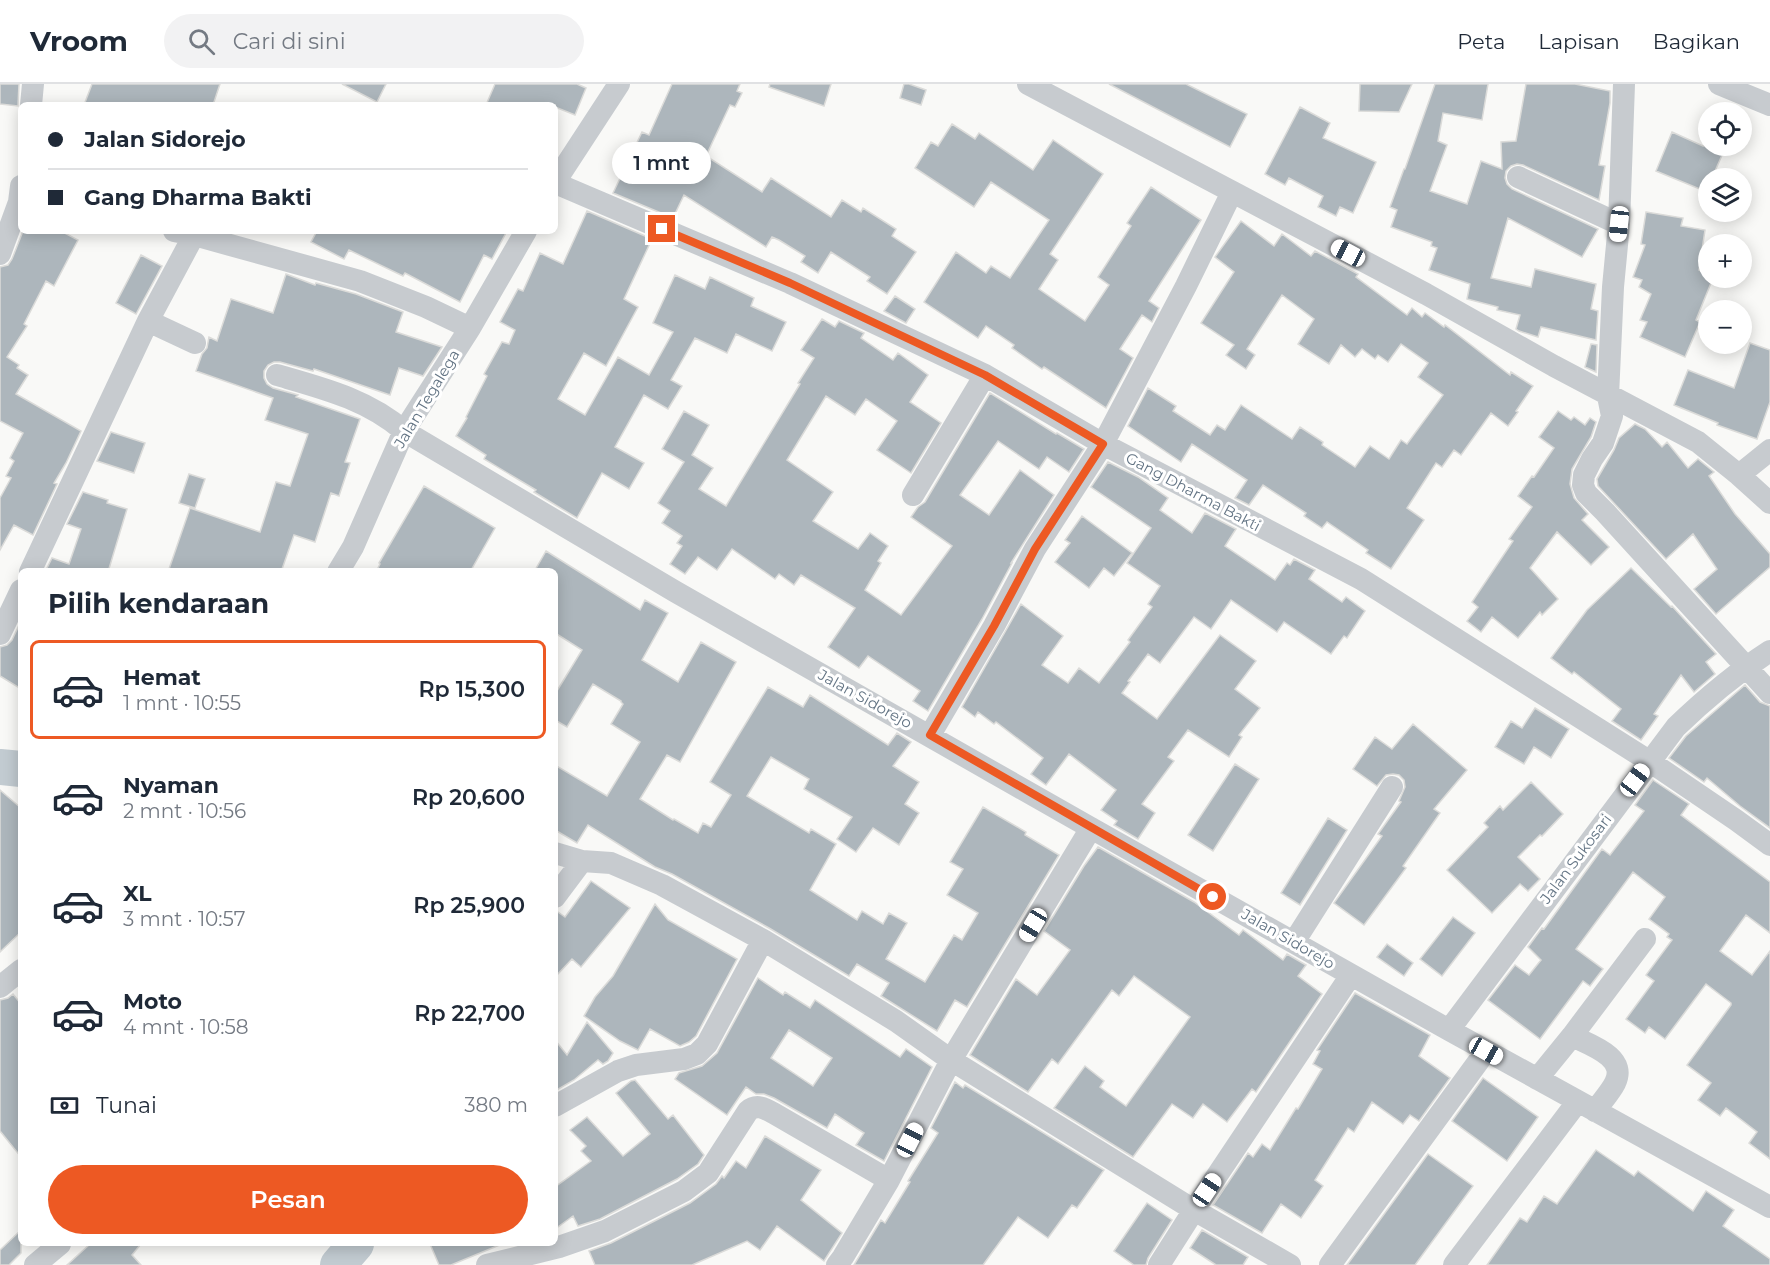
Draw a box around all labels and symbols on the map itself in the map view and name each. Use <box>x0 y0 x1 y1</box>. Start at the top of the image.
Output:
callout: 1 mnt <box>612 142 712 184</box>
car <box>1608 205 1630 243</box>
route end <box>648 215 675 242</box>
car <box>1328 237 1368 269</box>
street label: Jalan Tegalega <box>389 346 463 452</box>
street label: Gang Dharma Bakti <box>1123 448 1264 535</box>
street label: Jalan Sidorejo <box>814 664 916 732</box>
car <box>1617 760 1653 800</box>
street label: Jalan Sukosari <box>1535 810 1615 908</box>
route start <box>1199 883 1226 910</box>
street label: Jalan Sidorejo <box>1237 904 1338 973</box>
car <box>1016 905 1050 945</box>
car <box>1466 1034 1506 1068</box>
car <box>894 1120 926 1160</box>
car <box>1189 1170 1225 1210</box>

